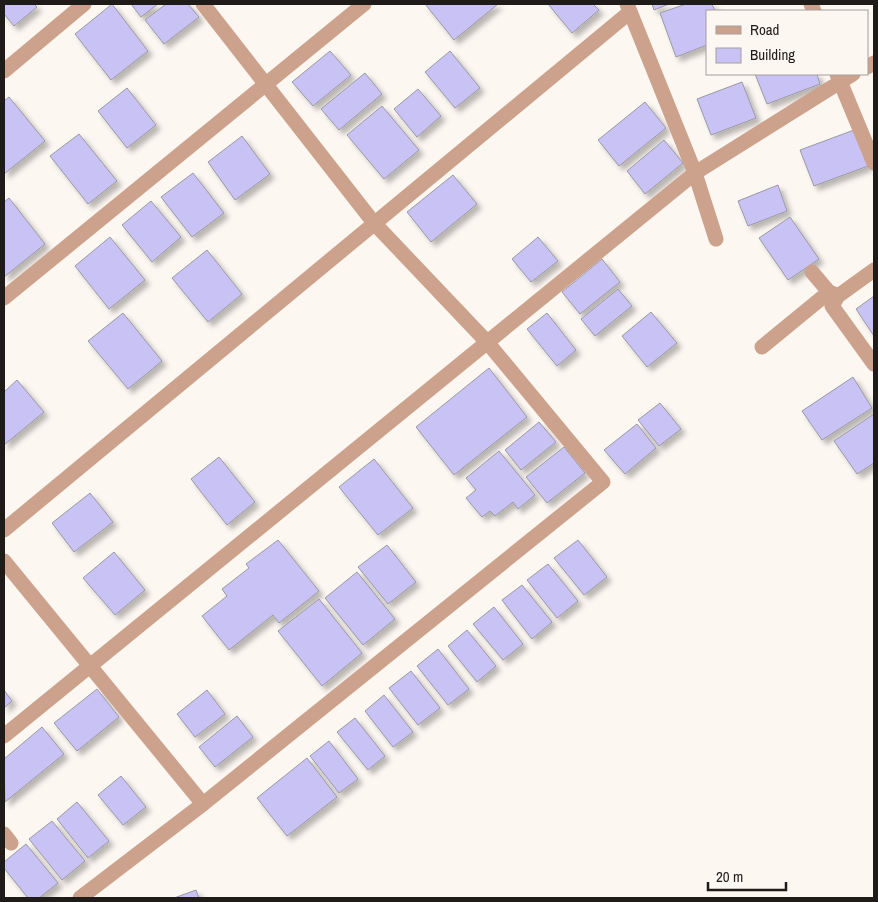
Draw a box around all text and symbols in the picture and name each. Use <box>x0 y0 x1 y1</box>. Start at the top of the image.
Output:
legend <box>706 10 868 75</box>
text: Road <box>750 19 779 40</box>
text: Building <box>750 44 795 65</box>
scale bar <box>708 860 786 892</box>
text: 20 m <box>716 866 743 887</box>

